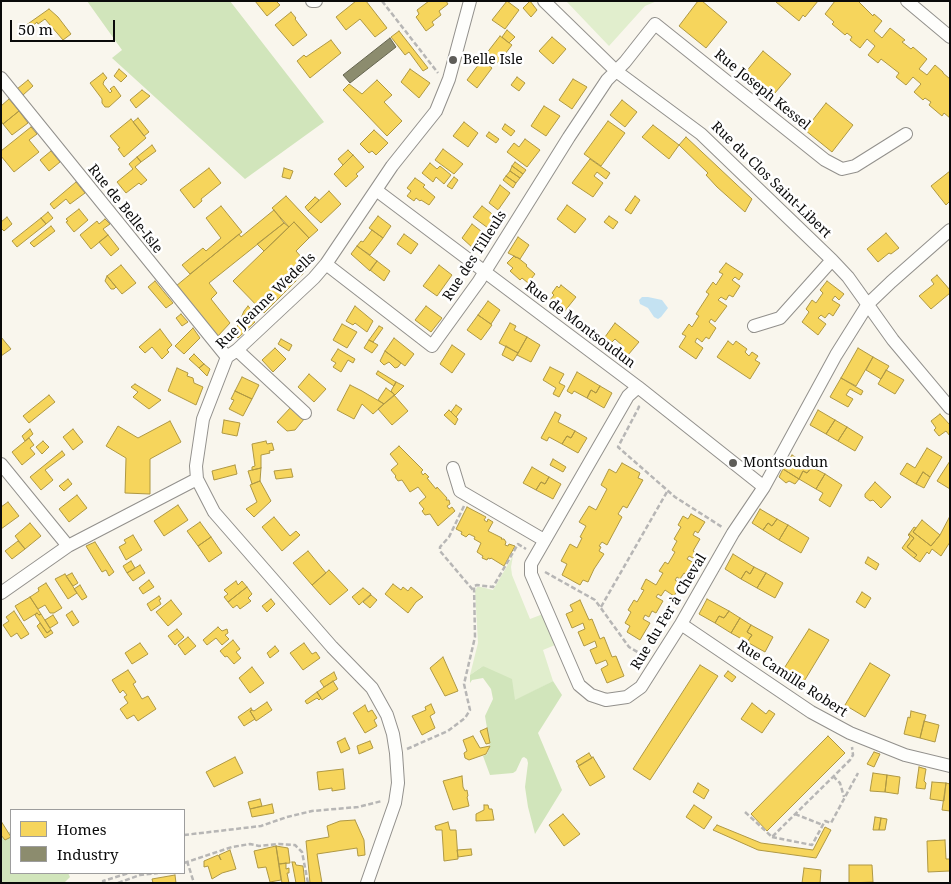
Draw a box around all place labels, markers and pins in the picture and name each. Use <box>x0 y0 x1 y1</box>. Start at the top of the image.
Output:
place label: Belle Isle <box>463 52 523 68</box>
marker: Belle Isle <box>447 54 459 66</box>
place label: Montsoudun <box>743 455 828 471</box>
marker: Montsoudun <box>727 457 739 469</box>

